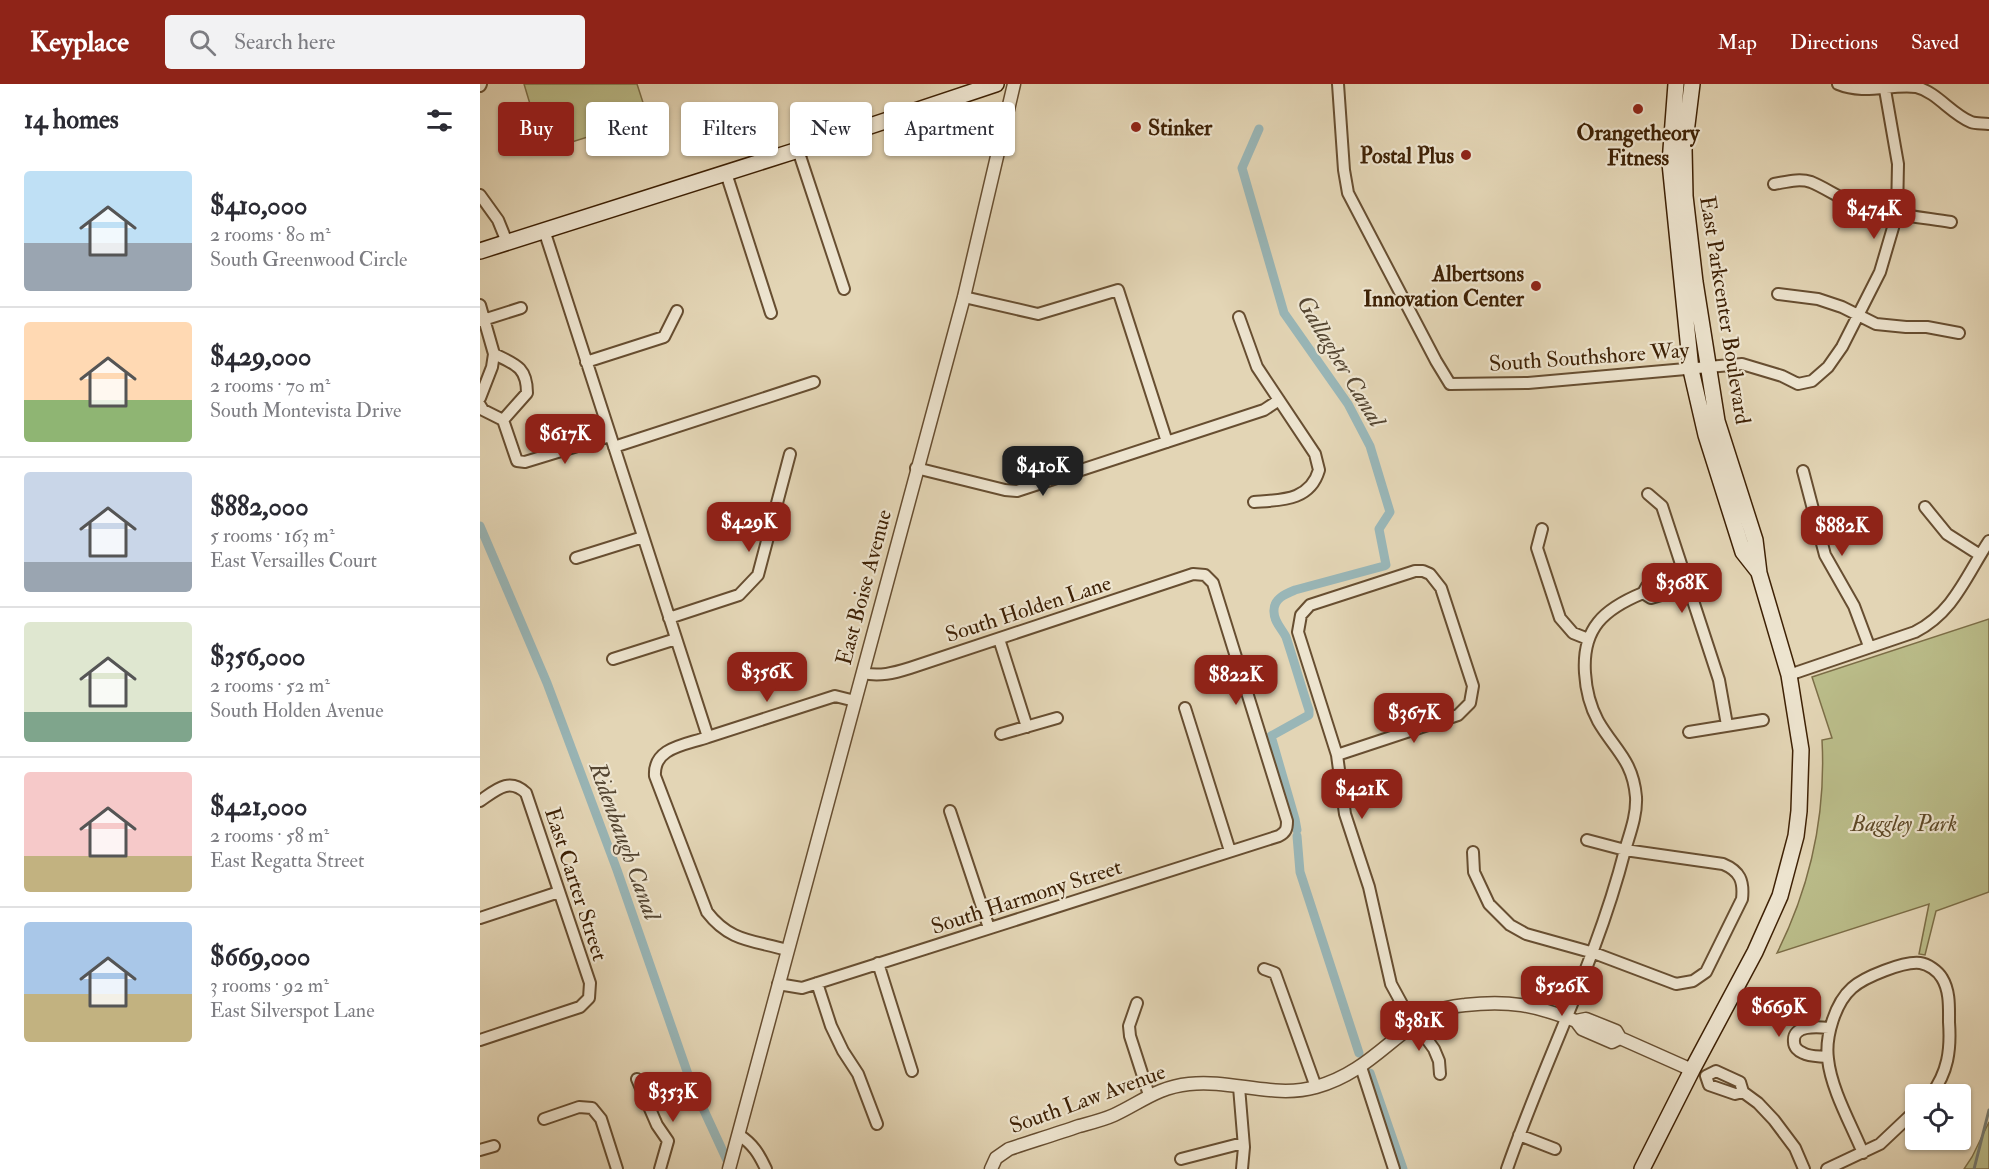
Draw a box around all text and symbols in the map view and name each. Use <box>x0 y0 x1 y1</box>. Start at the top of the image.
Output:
search box <box>165 15 585 69</box>
text: Keyplace <box>30 25 129 60</box>
icon: search <box>186 26 219 59</box>
text: Search here <box>234 28 336 56</box>
text: Map <box>1717 29 1757 56</box>
text: Directions <box>1790 29 1878 56</box>
text: Saved <box>1911 29 1959 56</box>
chip: Buy <box>498 102 574 156</box>
chip: Rent <box>586 102 669 156</box>
chip: Filters <box>681 102 778 156</box>
chip: New <box>790 102 872 156</box>
chip: Apartment <box>884 102 1015 156</box>
marker: Orangetheory Fitness <box>1631 102 1645 116</box>
text: 14 homes <box>24 104 119 136</box>
icon: filters <box>423 104 456 137</box>
place label: Stinker <box>1148 114 1213 142</box>
place label: Orangetheory Fitness <box>1577 119 1701 172</box>
marker: Stinker <box>1129 120 1143 134</box>
place label: Postal Plus <box>1360 142 1454 170</box>
marker: Postal Plus <box>1459 148 1473 162</box>
pin: $474K <box>1832 189 1916 240</box>
text: $410,000 <box>210 190 307 222</box>
street label: East Parkcenter Boulevard <box>1693 194 1757 426</box>
icon: home <box>72 195 144 267</box>
text: $474K <box>1846 196 1902 221</box>
text: 2 rooms · 80 m² <box>210 222 331 247</box>
text: South Greenwood Circle <box>210 247 407 272</box>
place label: Albertsons Innovation Center <box>1363 260 1525 313</box>
marker: Albertsons Innovation Center <box>1529 279 1543 293</box>
water label: Gallagher Canal <box>1289 290 1393 435</box>
street label: South Southshore Way <box>1488 336 1691 378</box>
text: $429,000 <box>210 341 311 373</box>
icon: home <box>72 346 144 418</box>
text: 2 rooms · 70 m² <box>210 373 330 398</box>
text: South Montevista Drive <box>210 398 401 423</box>
pin: $617K <box>523 414 607 465</box>
text: $617K <box>539 421 591 446</box>
pin: $410K <box>1001 446 1085 497</box>
text: $410K <box>1016 453 1070 478</box>
text: $882,000 <box>210 491 308 523</box>
icon: home <box>72 496 144 568</box>
pin: $429K <box>707 502 791 553</box>
street label: East Boise Avenue <box>830 506 898 668</box>
pin: $882K <box>1800 506 1884 557</box>
text: $429K <box>721 509 777 534</box>
text: $882K <box>1815 513 1869 538</box>
text: 5 rooms · 163 m² <box>210 523 335 548</box>
text: East Versailles Court <box>210 548 377 573</box>
pin: $368K <box>1640 563 1724 614</box>
street label: South Holden Lane <box>942 569 1115 649</box>
text: $368K <box>1656 570 1708 595</box>
text: $356,000 <box>210 641 305 673</box>
icon: home <box>72 646 144 718</box>
pin: $356K <box>725 652 809 703</box>
pin: $822K <box>1194 655 1278 706</box>
text: $356K <box>741 659 793 684</box>
text: $822K <box>1209 662 1263 687</box>
text: 2 rooms · 52 m² <box>210 673 330 698</box>
pin: $367K <box>1372 693 1456 744</box>
text: South Holden Avenue <box>210 698 384 723</box>
text: $367K <box>1388 700 1440 725</box>
water label: Ridenbaugh Canal <box>581 757 668 927</box>
pin: $421K <box>1320 769 1404 820</box>
text: $421K <box>1335 776 1389 801</box>
text: $421,000 <box>210 791 307 823</box>
icon: home <box>72 796 144 868</box>
street label: East Carter Street <box>538 804 614 965</box>
park label: Baggley Park <box>1850 810 1957 838</box>
text: 2 rooms · 58 m² <box>210 823 329 848</box>
text: East Regatta Street <box>210 848 364 873</box>
street label: South Harmony Street <box>927 853 1125 941</box>
text: $669,000 <box>210 941 310 973</box>
icon: home <box>72 946 144 1018</box>
pin: $526K <box>1520 966 1604 1017</box>
text: 3 rooms · 92 m² <box>210 973 329 998</box>
text: $526K <box>1535 973 1589 998</box>
pin: $669K <box>1737 987 1821 1038</box>
text: $669K <box>1751 994 1807 1019</box>
text: East Silverspot Lane <box>210 998 375 1023</box>
pin: $381K <box>1377 1001 1461 1052</box>
text: $381K <box>1394 1008 1444 1033</box>
street label: South Law Avenue <box>1005 1058 1169 1140</box>
pin: $353K <box>631 1072 715 1123</box>
text: $353K <box>648 1079 698 1104</box>
map controls <box>1905 1084 1971 1150</box>
button: locate <box>1905 1084 1971 1150</box>

